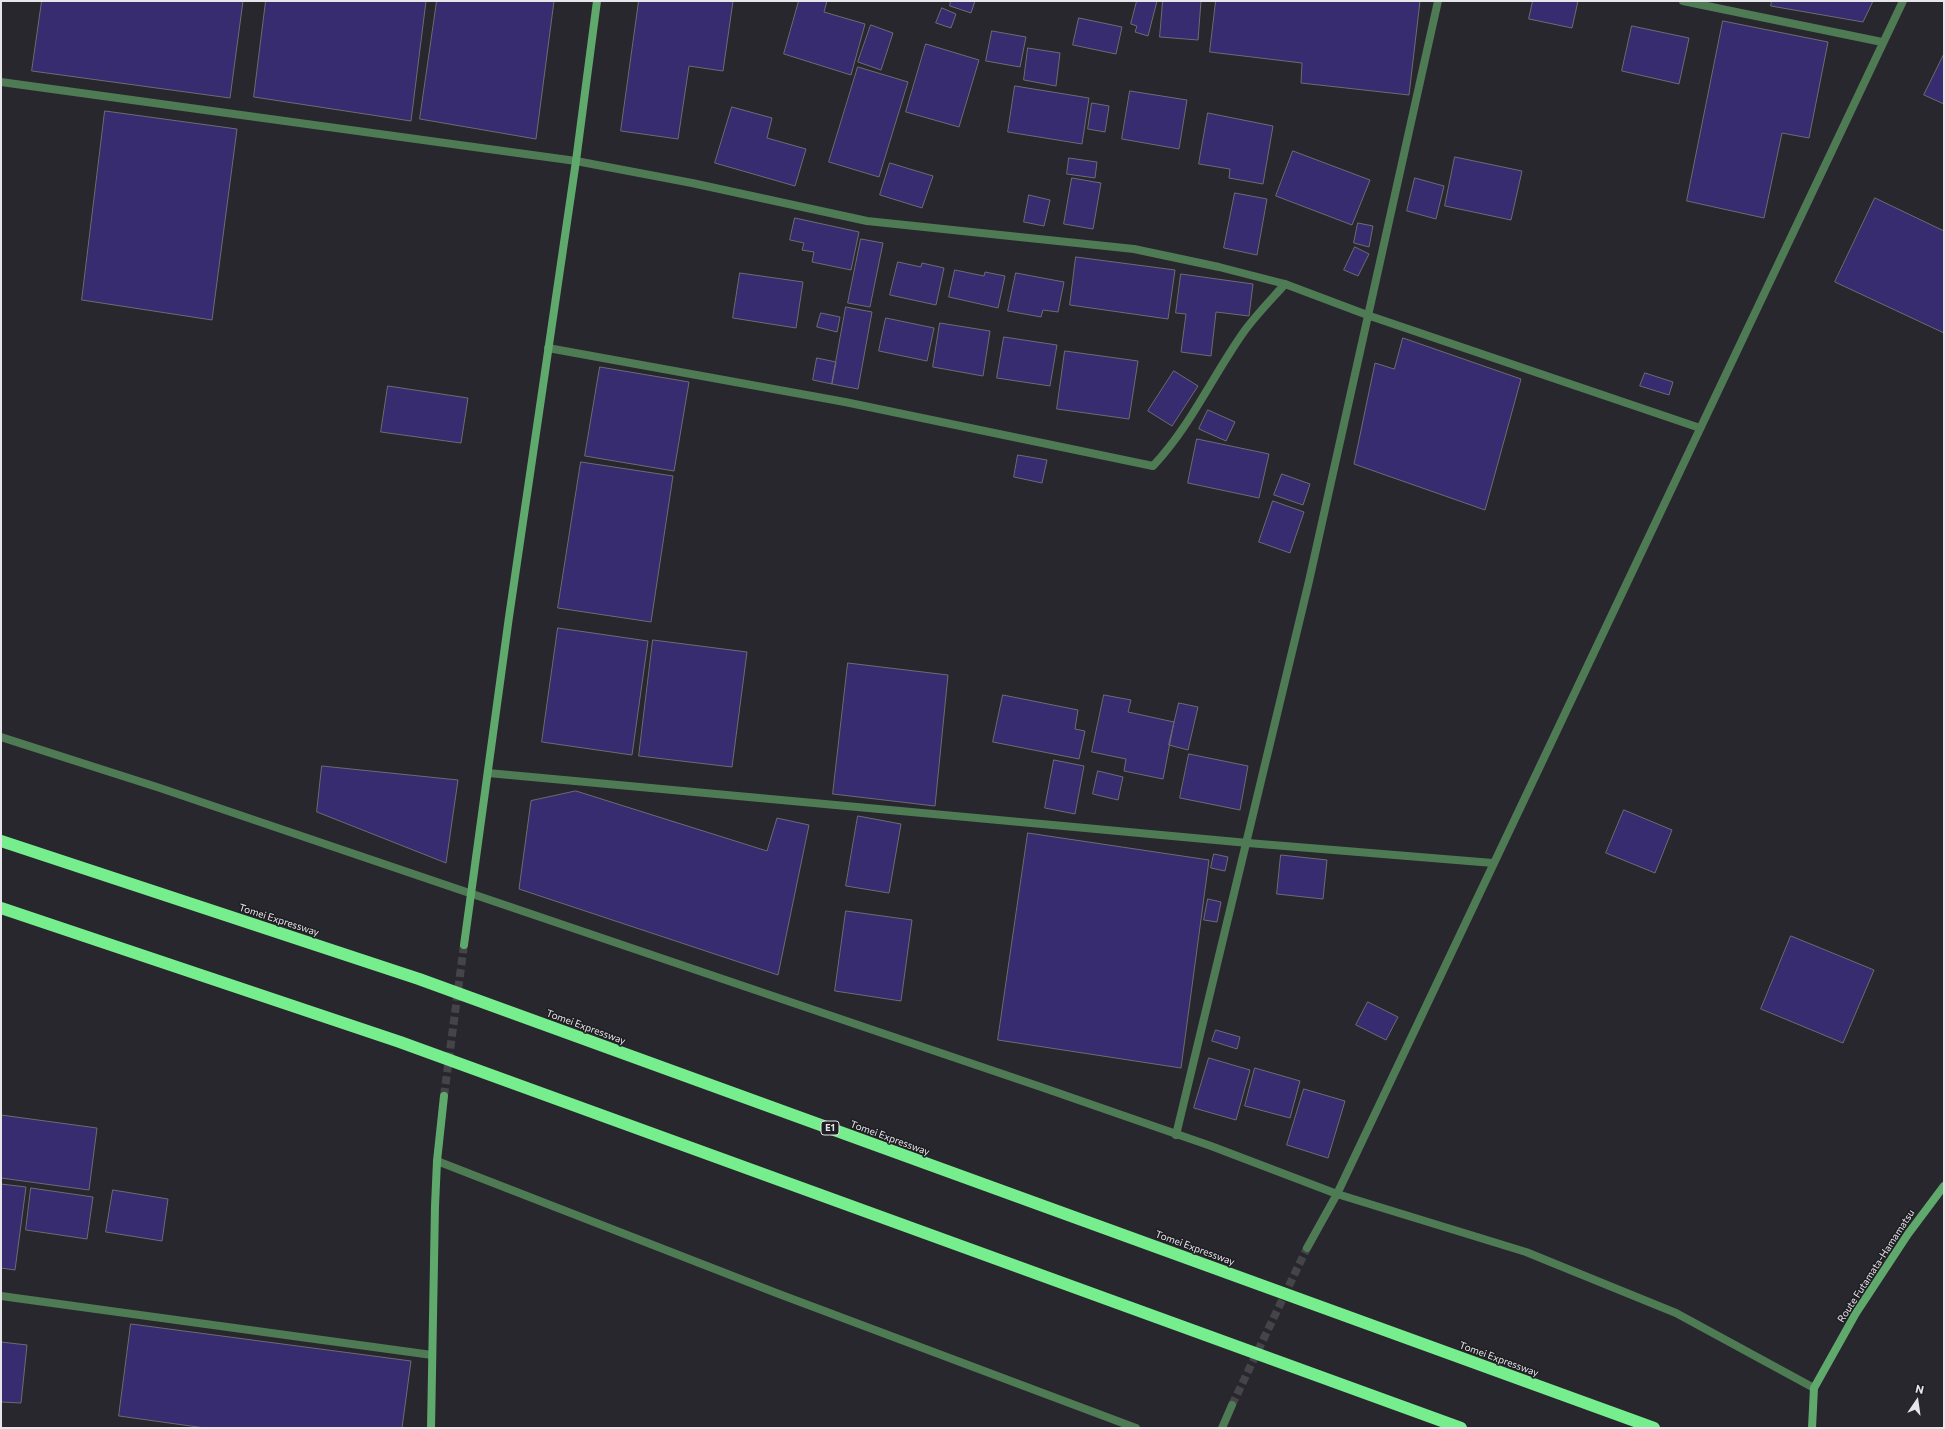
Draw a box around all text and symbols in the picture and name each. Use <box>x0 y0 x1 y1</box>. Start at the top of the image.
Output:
street label: Tomei Expressway <box>237 901 321 939</box>
street label: Tomei Expressway <box>545 1007 627 1047</box>
street label: Tomei Expressway <box>849 1118 931 1158</box>
road number: E1 <box>821 1121 839 1135</box>
street label: Route Futamata-Hamamatsu <box>1835 1207 1917 1325</box>
street label: Tomei Expressway <box>1154 1228 1236 1268</box>
street label: Tomei Expressway <box>1458 1339 1540 1379</box>
north arrow <box>1897 1381 1937 1421</box>
text: N <box>1914 1382 1925 1396</box>

